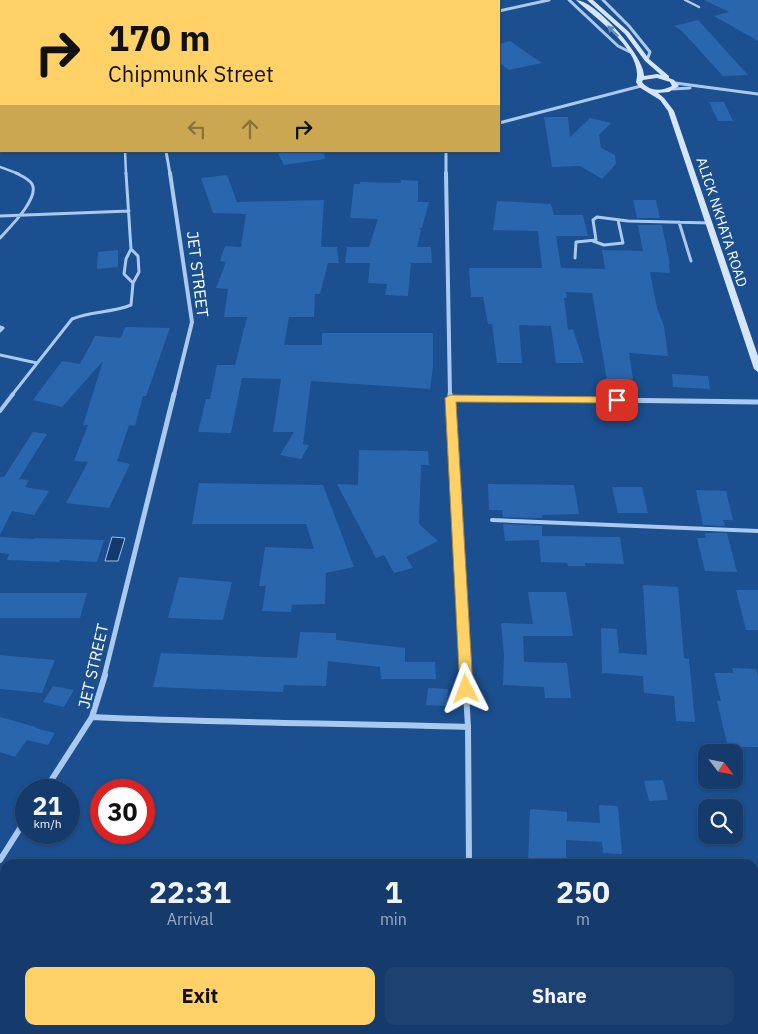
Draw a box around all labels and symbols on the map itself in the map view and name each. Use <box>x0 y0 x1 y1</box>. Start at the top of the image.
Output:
one-way arrow <box>607 25 619 37</box>
street label: ALICK NKHATA ROAD <box>693 155 751 289</box>
street label: JET STREET <box>183 230 213 318</box>
pin <box>596 379 638 421</box>
street label: JET STREET <box>74 622 112 710</box>
position arrow <box>439 662 491 714</box>
north arrow <box>698 744 742 789</box>
speed limit sign: 30 <box>90 779 155 844</box>

